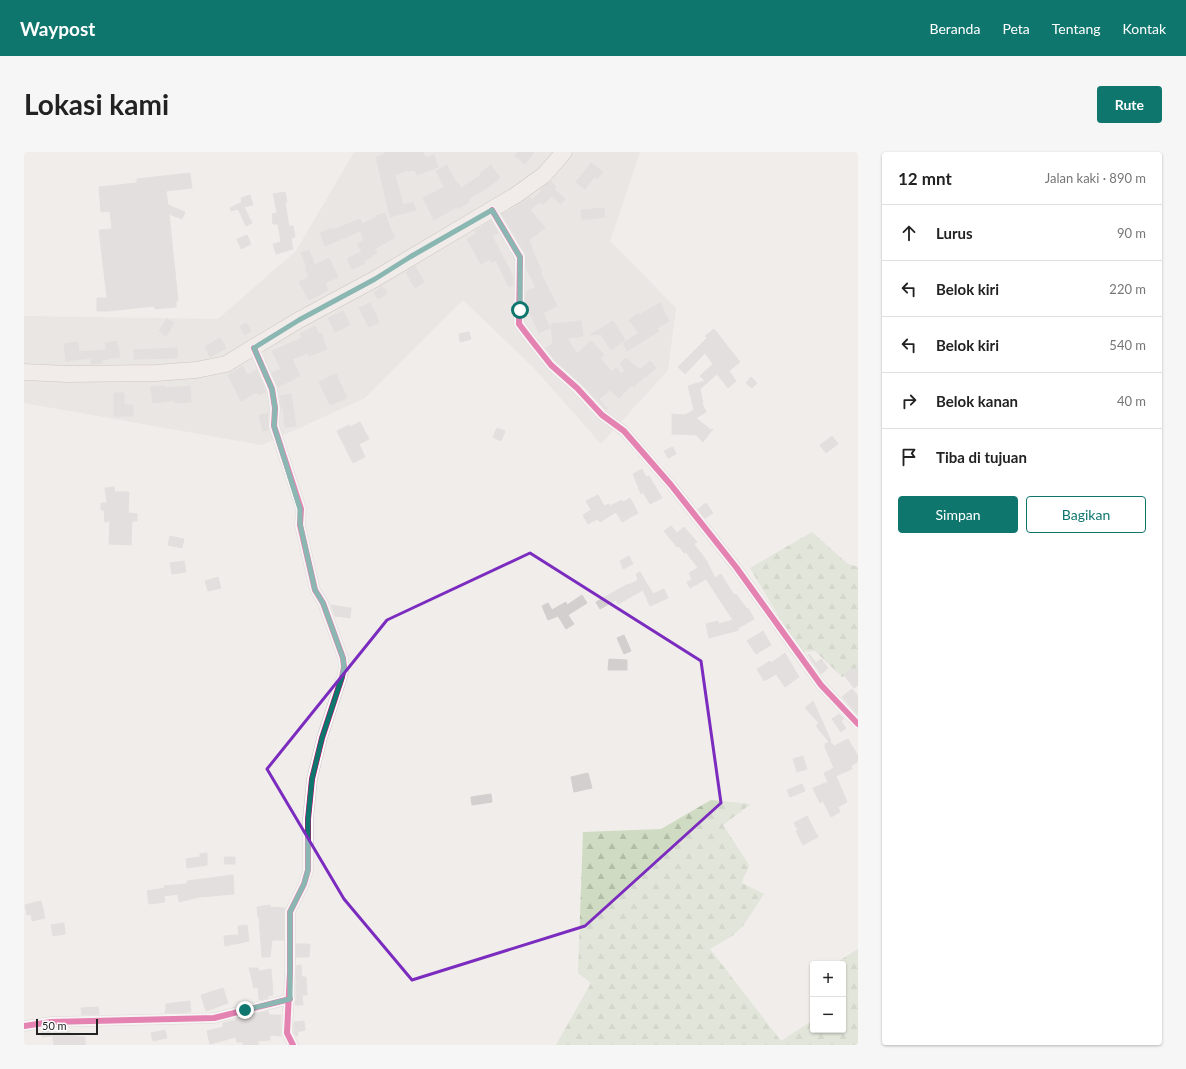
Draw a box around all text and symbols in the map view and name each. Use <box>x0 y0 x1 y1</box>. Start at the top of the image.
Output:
text: Waypost <box>20 17 95 40</box>
text: Beranda <box>930 20 980 37</box>
text: Peta <box>1002 20 1030 37</box>
text: Tentang <box>1052 20 1101 37</box>
text: Kontak <box>1123 20 1166 37</box>
button: Rute <box>1097 86 1162 123</box>
text: Lokasi kami <box>24 87 169 121</box>
text: 12 mnt <box>898 168 952 189</box>
text: Jalan kaki · 890 m <box>1045 170 1146 186</box>
icon: ahead <box>898 222 920 244</box>
text: Lurus <box>936 224 973 242</box>
text: 90 m <box>1117 225 1146 241</box>
icon: left <box>898 278 920 300</box>
text: Belok kiri <box>936 280 999 298</box>
text: 220 m <box>1109 281 1146 297</box>
route start <box>511 301 529 319</box>
icon: left <box>898 334 920 356</box>
text: Belok kiri <box>936 336 999 354</box>
text: 540 m <box>1109 337 1146 353</box>
icon: right <box>898 390 920 412</box>
text: Belok kanan <box>936 392 1018 410</box>
text: 40 m <box>1117 393 1146 409</box>
icon: arrive <box>898 446 920 468</box>
text: Tiba di tujuan <box>936 448 1027 466</box>
button: Simpan <box>898 496 1018 533</box>
button: Bagikan <box>1026 496 1146 533</box>
map controls <box>810 961 846 1033</box>
button: + <box>810 961 846 997</box>
button: − <box>810 997 846 1033</box>
route end <box>236 1001 254 1019</box>
scale bar <box>36 1017 98 1036</box>
text: 50 m <box>42 1019 67 1032</box>

